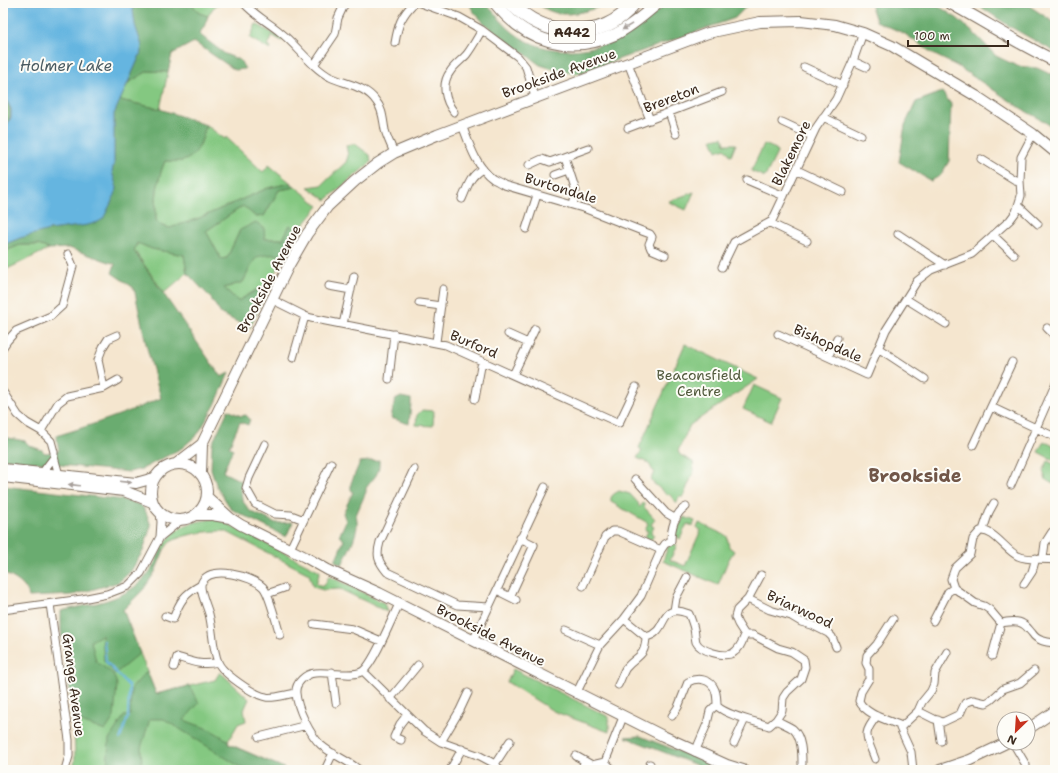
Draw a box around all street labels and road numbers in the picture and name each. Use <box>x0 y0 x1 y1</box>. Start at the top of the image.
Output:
road number: A442 <box>549 21 595 43</box>
street label: Brookside Avenue <box>500 44 619 102</box>
street label: Brereton <box>641 79 702 117</box>
street label: Blakemore <box>767 117 815 189</box>
street label: Burtondale <box>523 168 599 208</box>
street label: Brookside Avenue <box>233 222 305 336</box>
street label: Bishopdale <box>791 320 865 366</box>
street label: Burford <box>447 326 501 362</box>
street label: Briarwood <box>764 586 836 632</box>
street label: Brookside Avenue <box>433 600 549 670</box>
street label: Grange Avenue <box>59 632 89 738</box>

